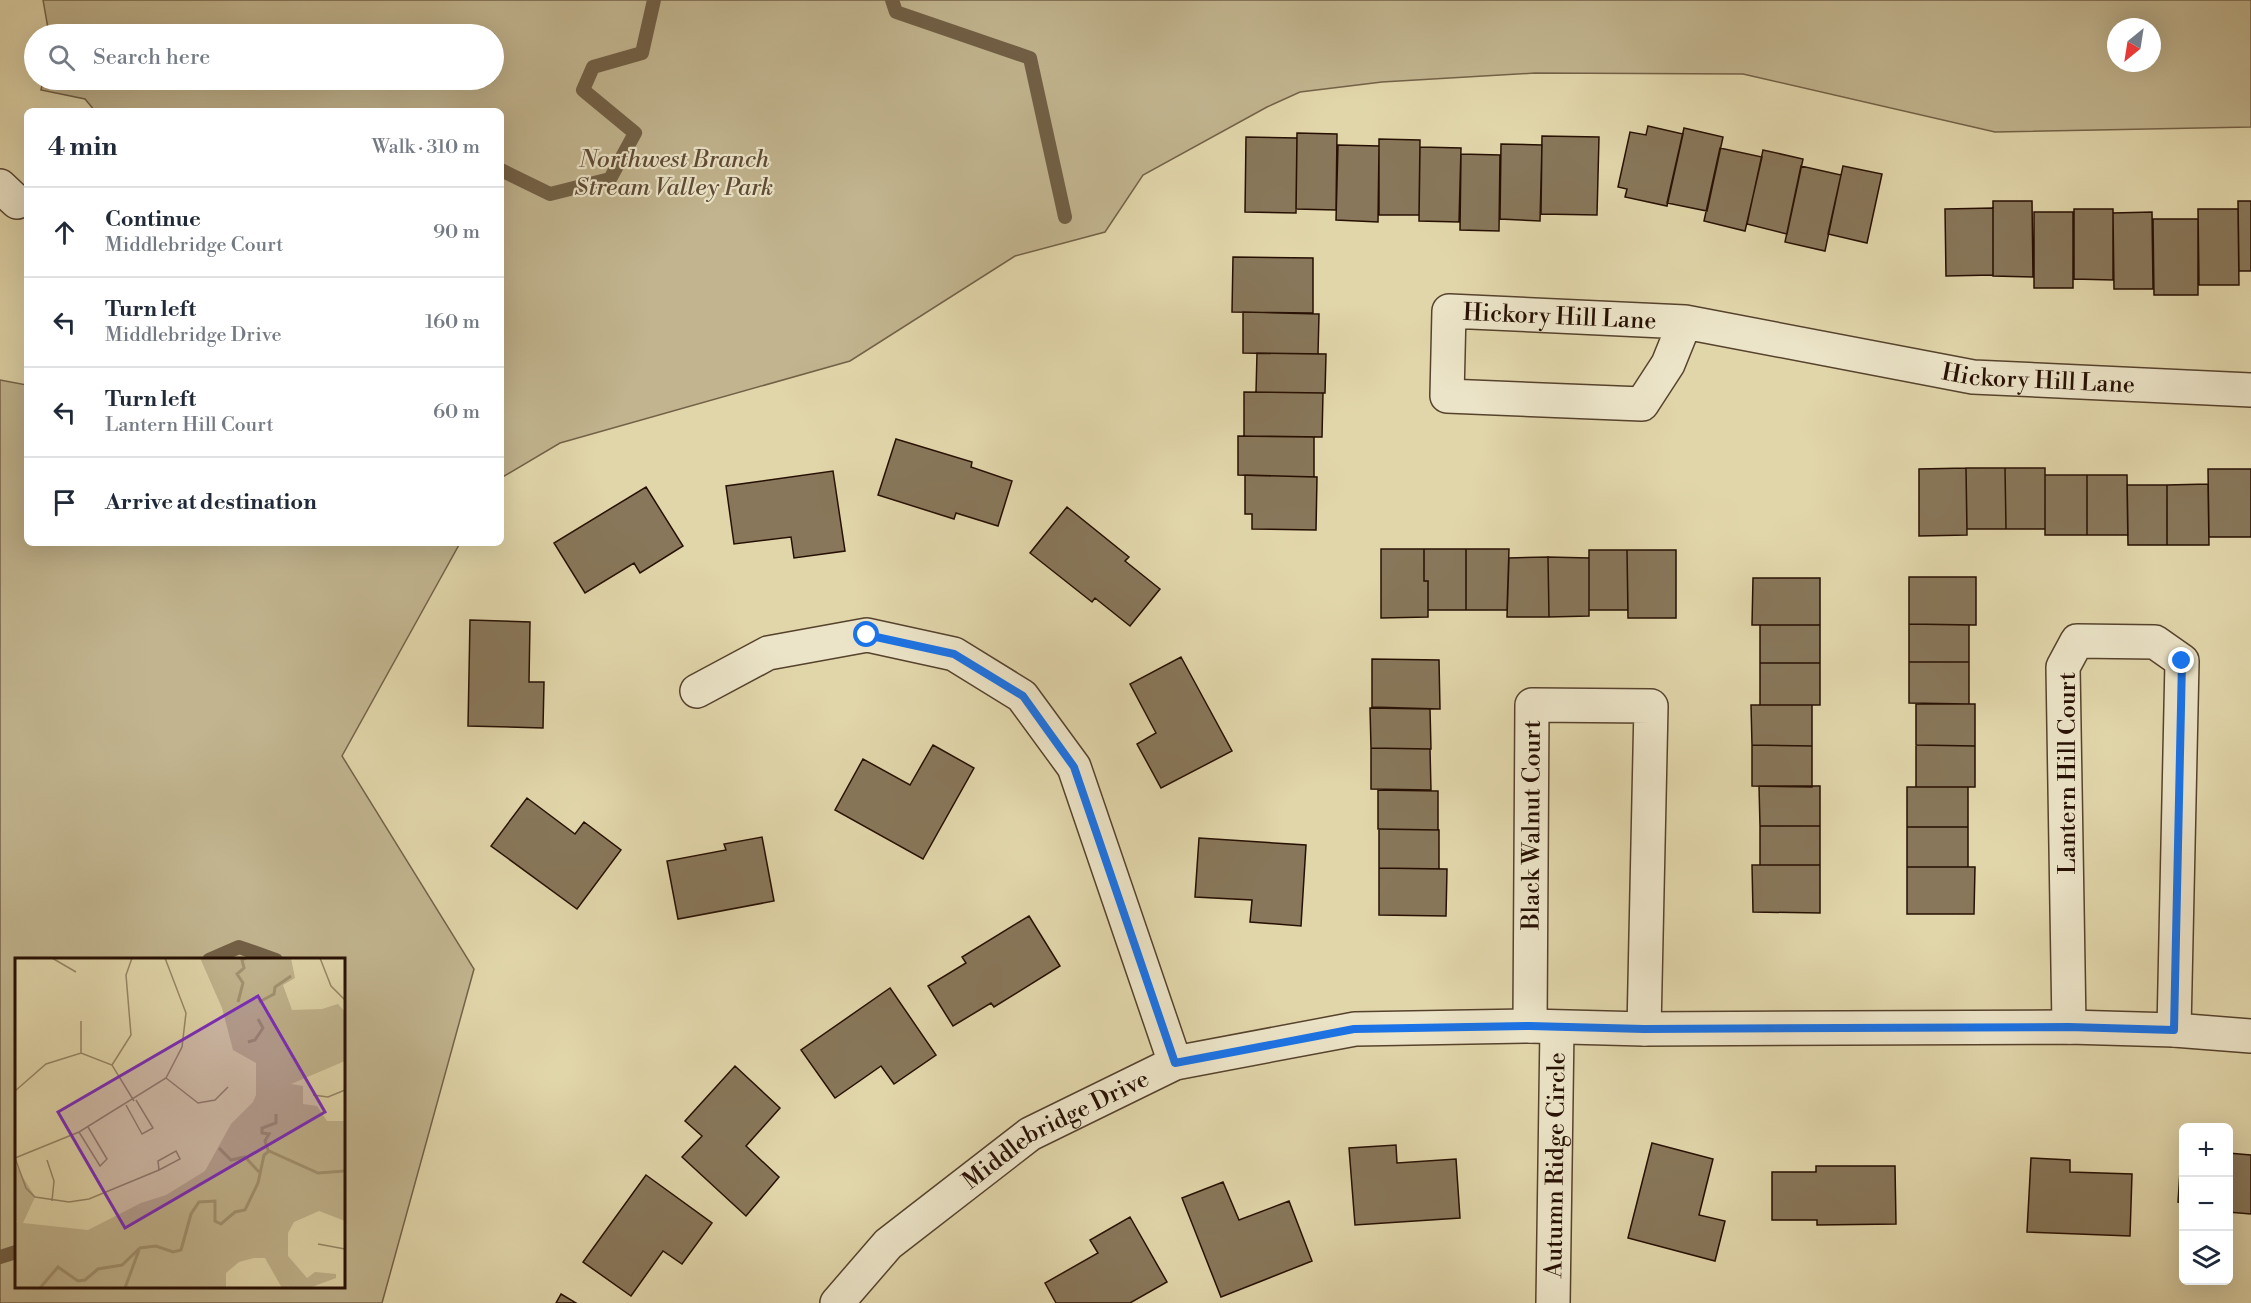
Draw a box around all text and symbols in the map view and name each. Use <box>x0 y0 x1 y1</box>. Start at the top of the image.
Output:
north arrow <box>2107 18 2161 72</box>
search box <box>24 24 504 90</box>
icon: search <box>45 41 78 74</box>
text: Search here <box>93 44 210 71</box>
text: 4 min <box>48 131 118 163</box>
text: Walk · 310 m <box>372 135 480 160</box>
park label: Northwest Branch Stream Valley Park <box>575 145 773 203</box>
text: Continue <box>105 206 201 233</box>
icon: ahead <box>48 216 81 249</box>
text: 90 m <box>433 220 480 245</box>
text: Middlebridge Court <box>105 233 283 258</box>
text: Turn left <box>105 296 196 323</box>
street label: Hickory Hill Lane <box>1462 298 1657 337</box>
icon: left <box>48 306 81 339</box>
text: 160 m <box>425 310 480 335</box>
text: Middlebridge Drive <box>105 323 282 348</box>
street label: Hickory Hill Lane <box>1939 357 2136 401</box>
text: Turn left <box>105 386 196 413</box>
icon: left <box>48 396 81 429</box>
text: 60 m <box>433 400 480 425</box>
text: Lantern Hill Court <box>105 413 274 438</box>
icon: arrive <box>48 486 81 519</box>
text: Arrive at destination <box>105 489 317 516</box>
route start <box>853 621 879 647</box>
route end <box>2168 647 2194 673</box>
street label: Lantern Hill Court <box>2053 671 2083 874</box>
street label: Black Walnut Court <box>1517 719 1548 931</box>
inset map <box>15 958 345 1288</box>
street label: Autumn Ridge Circle <box>1539 1052 1573 1279</box>
street label: Middlebridge Drive <box>957 1064 1154 1197</box>
map controls <box>2179 1123 2233 1285</box>
button: + <box>2179 1123 2233 1177</box>
button: − <box>2179 1177 2233 1231</box>
button: layers <box>2179 1231 2233 1285</box>

